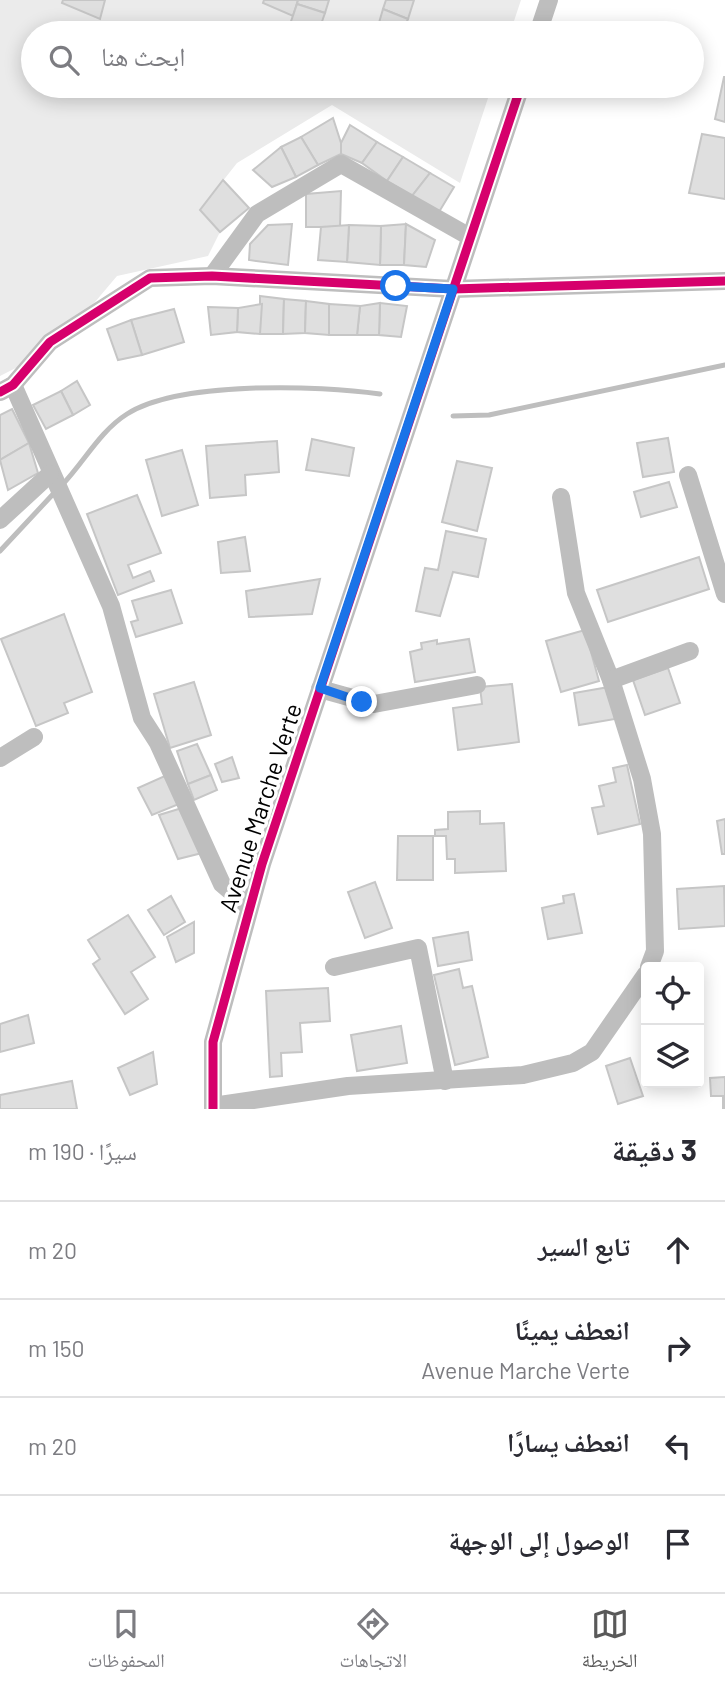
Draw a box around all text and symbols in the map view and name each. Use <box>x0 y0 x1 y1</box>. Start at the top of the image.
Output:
search box <box>21 21 704 98</box>
text: ابحث هنا <box>101 40 185 71</box>
icon: search <box>45 41 83 79</box>
route start <box>380 270 411 301</box>
route end <box>346 686 377 717</box>
street label: Avenue Marche Verte <box>212 699 307 916</box>
map controls <box>641 962 704 1088</box>
button: locate <box>641 962 704 1025</box>
button: layers <box>641 1025 704 1088</box>
text: 3 دقيقة <box>612 1131 697 1167</box>
text: سيرًا · 190 m <box>28 1137 137 1165</box>
text: تابع السير <box>538 1230 630 1261</box>
icon: ahead <box>659 1231 697 1269</box>
text: 20 m <box>28 1236 77 1264</box>
text: انعطف يمينًا <box>515 1314 630 1345</box>
icon: right <box>659 1329 697 1367</box>
text: 150 m <box>28 1334 85 1362</box>
text: Avenue Marche Verte <box>421 1356 630 1384</box>
text: انعطف يسارًا <box>507 1426 630 1457</box>
icon: left <box>659 1427 697 1465</box>
text: 20 m <box>28 1432 77 1460</box>
text: الوصول إلى الوجهة <box>449 1524 630 1555</box>
icon: arrive <box>659 1525 697 1563</box>
tab: المحفوظات <box>87 1605 165 1679</box>
tab: الاتجاهات <box>339 1605 407 1679</box>
tab: الخريطة <box>582 1605 638 1679</box>

